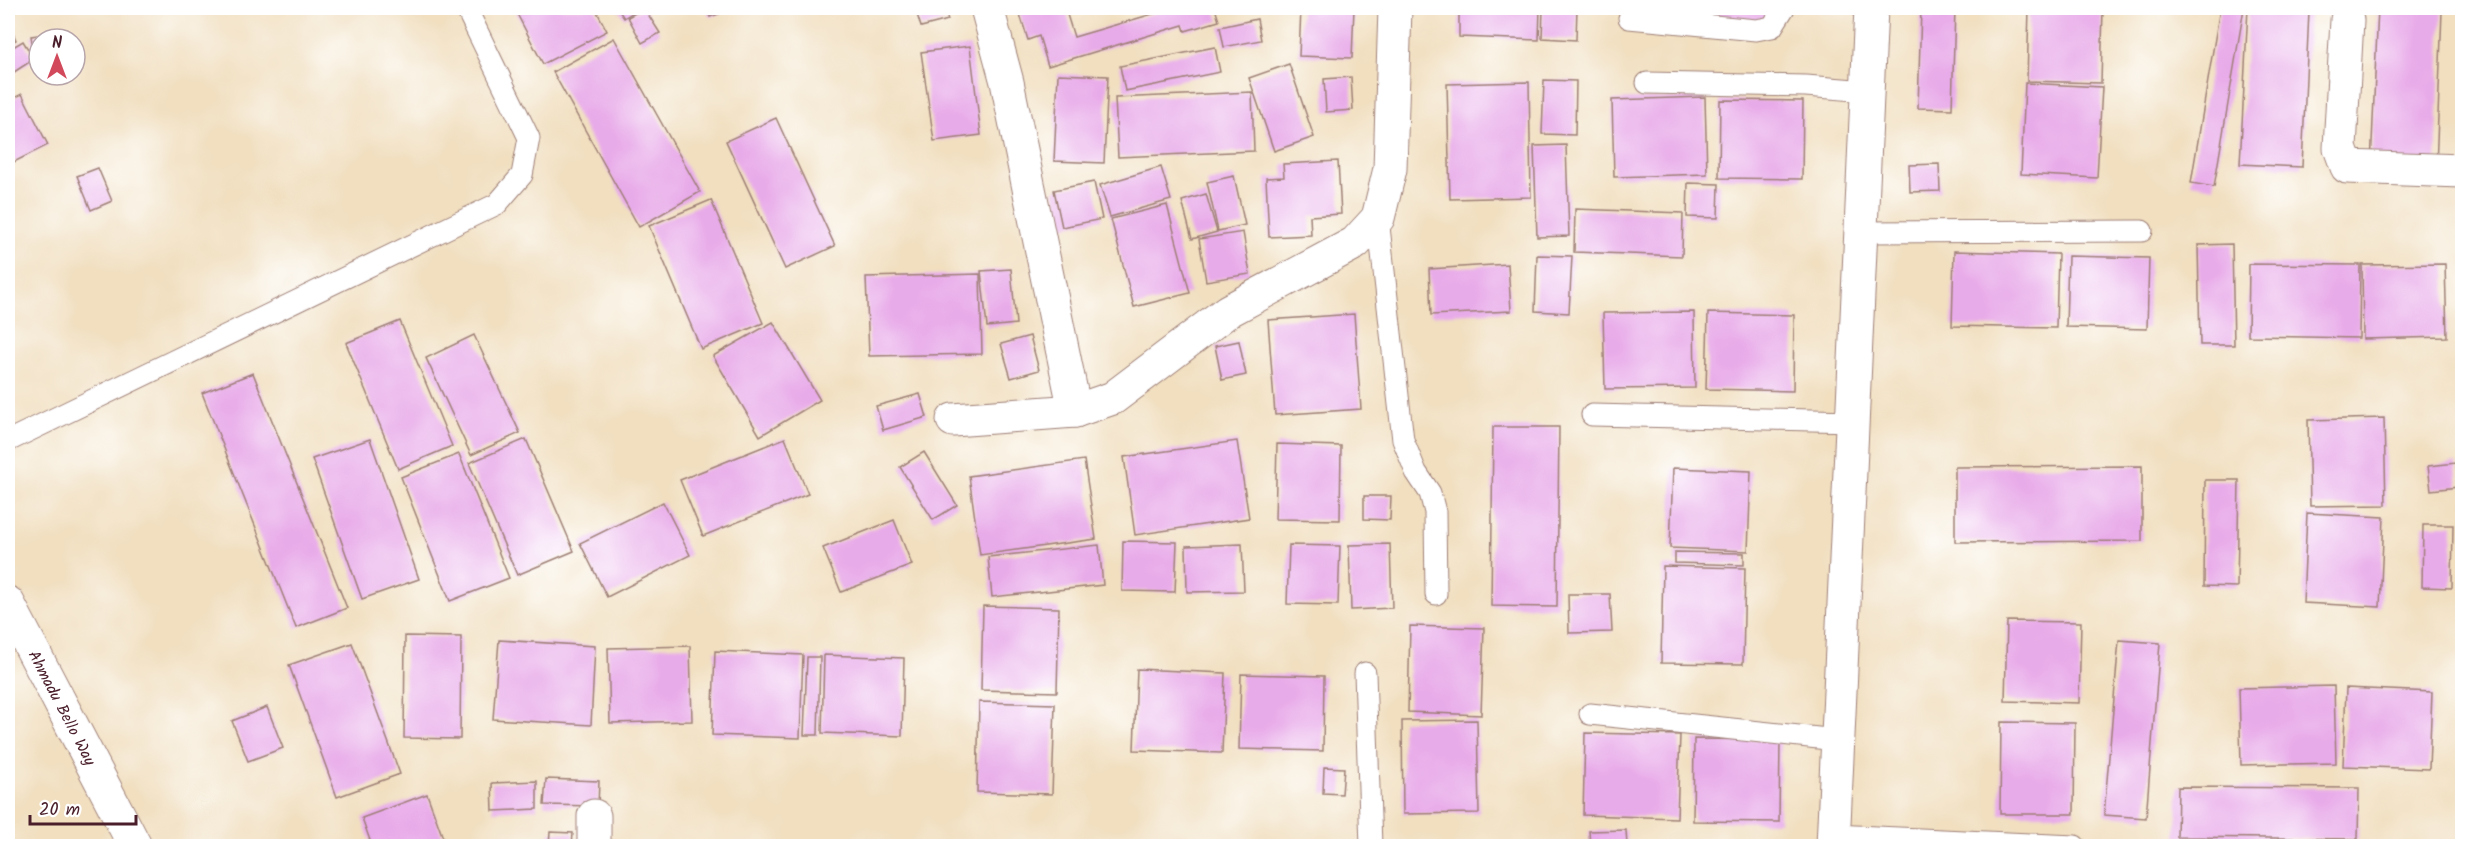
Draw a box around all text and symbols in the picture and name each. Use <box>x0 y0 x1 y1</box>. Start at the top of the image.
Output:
north arrow <box>27 27 87 87</box>
text: N <box>52 31 62 56</box>
street label: Ahmadu Bello Way <box>21 646 102 771</box>
scale bar <box>30 788 136 826</box>
text: 20 m <box>39 796 80 825</box>

